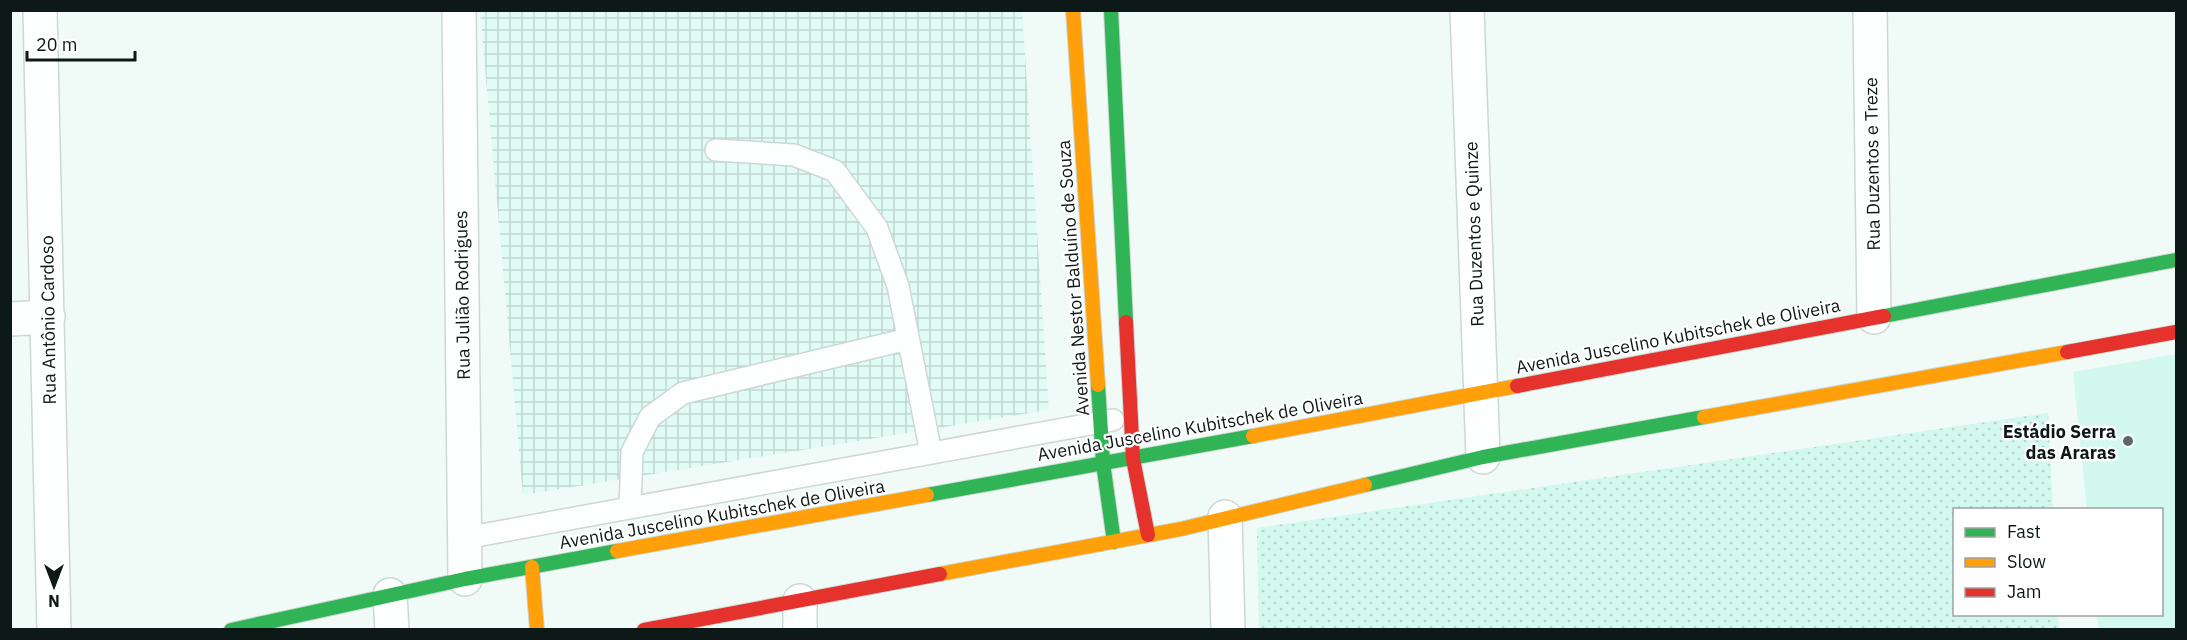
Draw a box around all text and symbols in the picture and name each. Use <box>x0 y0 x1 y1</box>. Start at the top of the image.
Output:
scale bar <box>27 24 135 62</box>
text: 20 m <box>36 33 78 56</box>
street label: Rua Duzentos e Treze <box>1859 77 1885 251</box>
street label: Avenida Nestor Balduíno de Souza <box>1052 139 1094 417</box>
street label: Rua Duzentos e Quinze <box>1459 141 1489 327</box>
street label: Rua Julião Rodrigues <box>449 210 475 380</box>
street label: Rua Antônio Cardoso <box>35 235 61 405</box>
street label: Avenida Juscelino Kubitschek de Oliveira <box>1514 293 1843 379</box>
street label: Avenida Juscelino Kubitschek de Oliveira <box>1035 386 1365 466</box>
place label: Estádio Serra das Araras <box>2003 420 2116 464</box>
marker: Estádio Serra das Araras <box>2121 434 2135 448</box>
street label: Avenida Juscelino Kubitschek de Oliveira <box>557 474 887 554</box>
legend <box>1953 508 2163 616</box>
text: Fast <box>2007 520 2041 543</box>
text: Slow <box>2007 550 2046 573</box>
north arrow <box>24 556 84 616</box>
text: Jam <box>2007 580 2042 603</box>
text: N <box>48 591 60 611</box>

